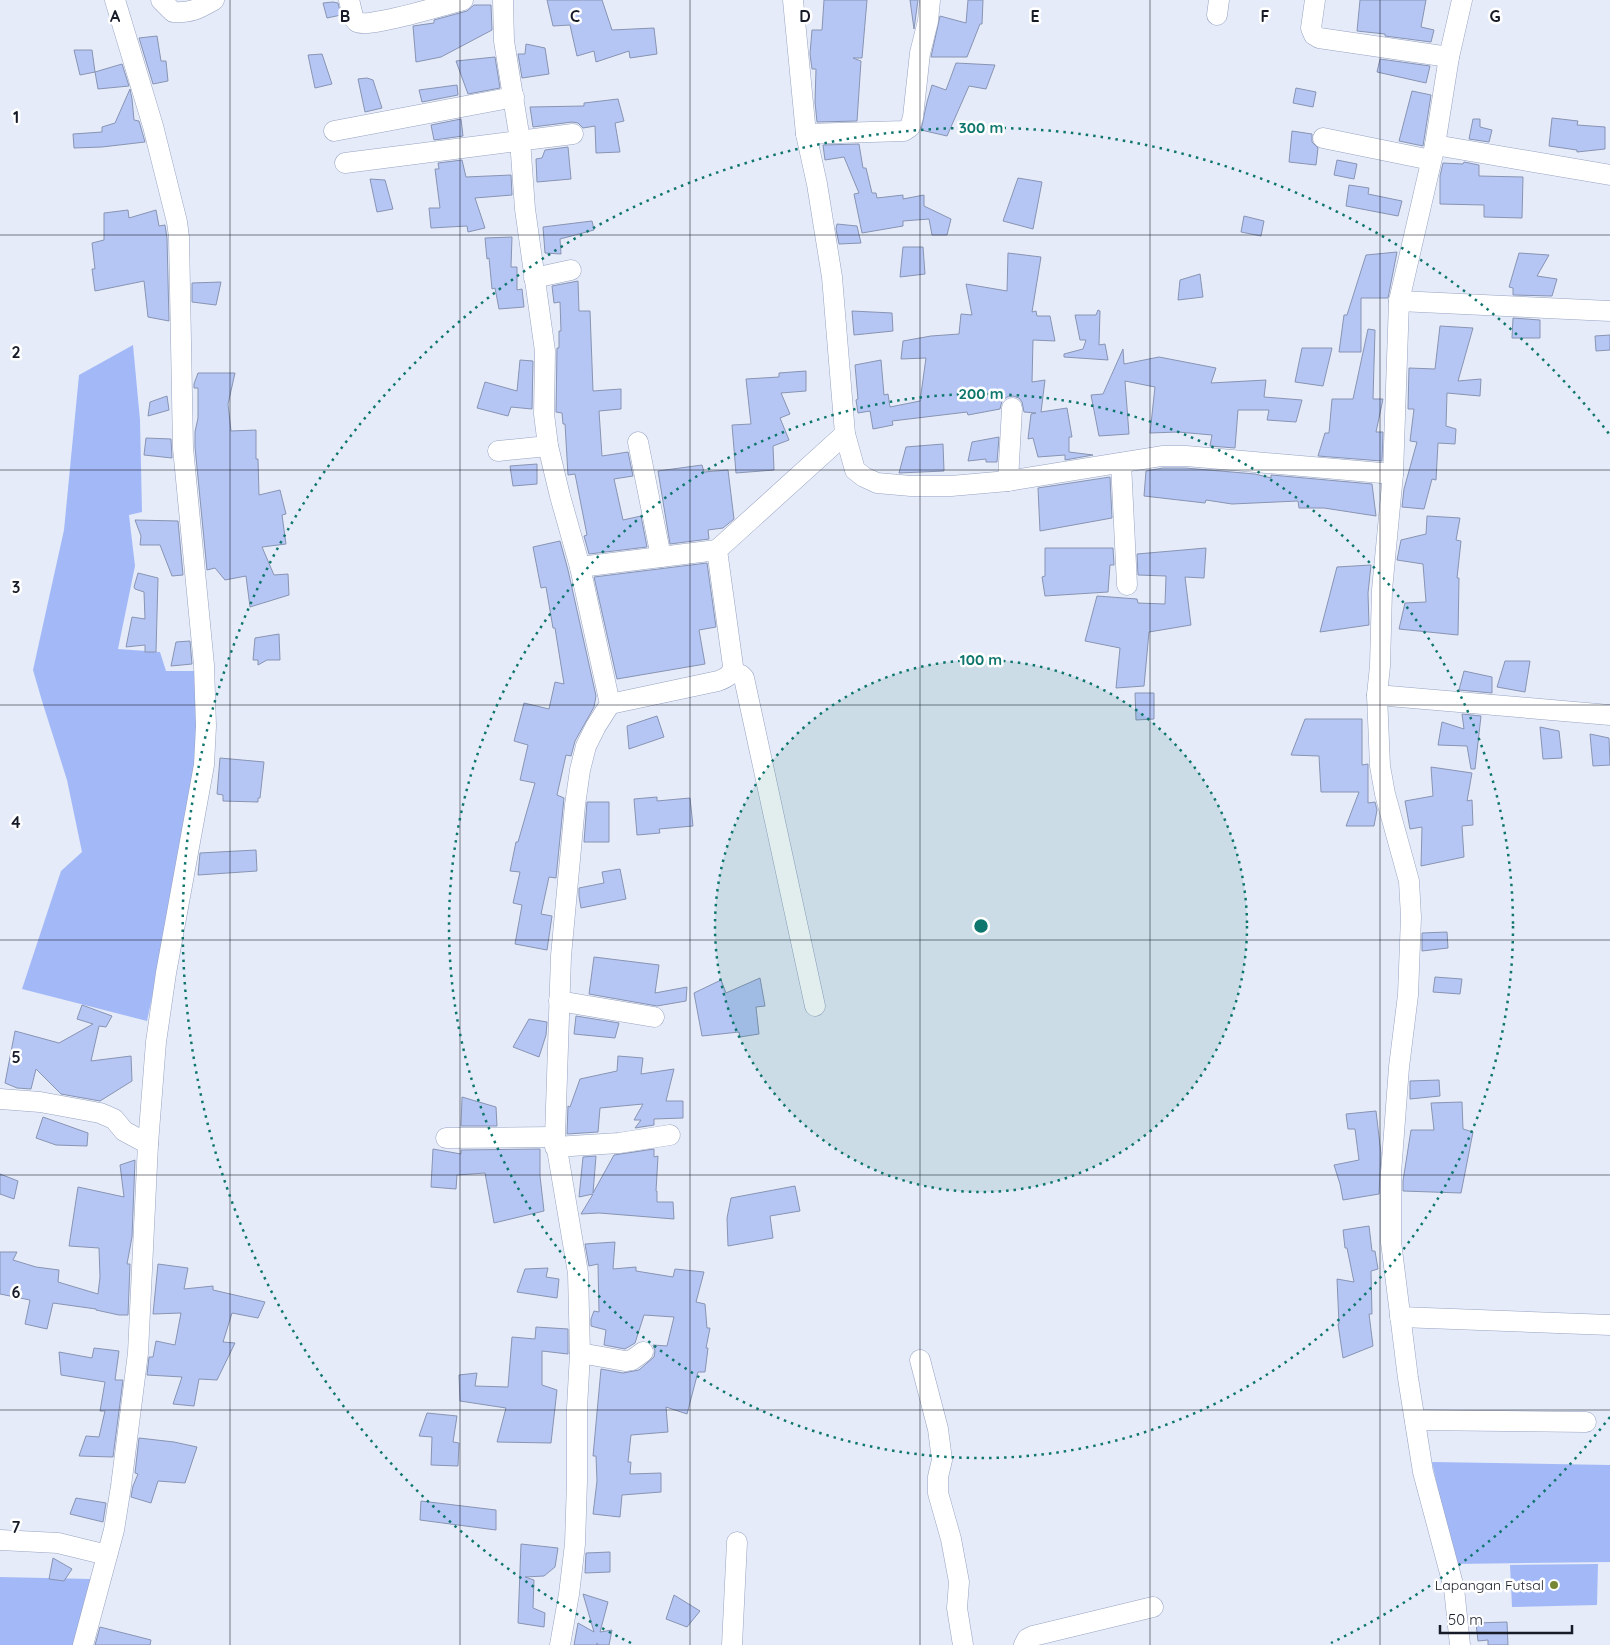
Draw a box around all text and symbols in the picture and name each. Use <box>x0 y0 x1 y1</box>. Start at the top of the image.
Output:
text: A <box>110 6 121 26</box>
text: B <box>340 6 350 26</box>
text: C <box>570 6 580 26</box>
text: D <box>799 6 811 26</box>
text: E <box>1030 6 1040 26</box>
text: F <box>1261 6 1270 26</box>
text: G <box>1489 6 1501 26</box>
text: 1 <box>13 107 19 127</box>
text: 300 m <box>959 118 1003 137</box>
text: 2 <box>11 342 21 362</box>
text: 200 m <box>959 384 1004 403</box>
text: 3 <box>12 577 20 597</box>
text: 100 m <box>960 650 1002 669</box>
text: 4 <box>11 812 21 832</box>
centre of rings <box>972 917 990 935</box>
text: 5 <box>11 1047 21 1067</box>
text: 6 <box>12 1282 21 1302</box>
text: 7 <box>12 1517 21 1537</box>
place label: Lapangan Futsal <box>1435 1576 1544 1594</box>
marker: Lapangan Futsal <box>1548 1579 1560 1591</box>
scale bar <box>1440 1602 1572 1634</box>
text: 50 m <box>1448 1610 1483 1629</box>

